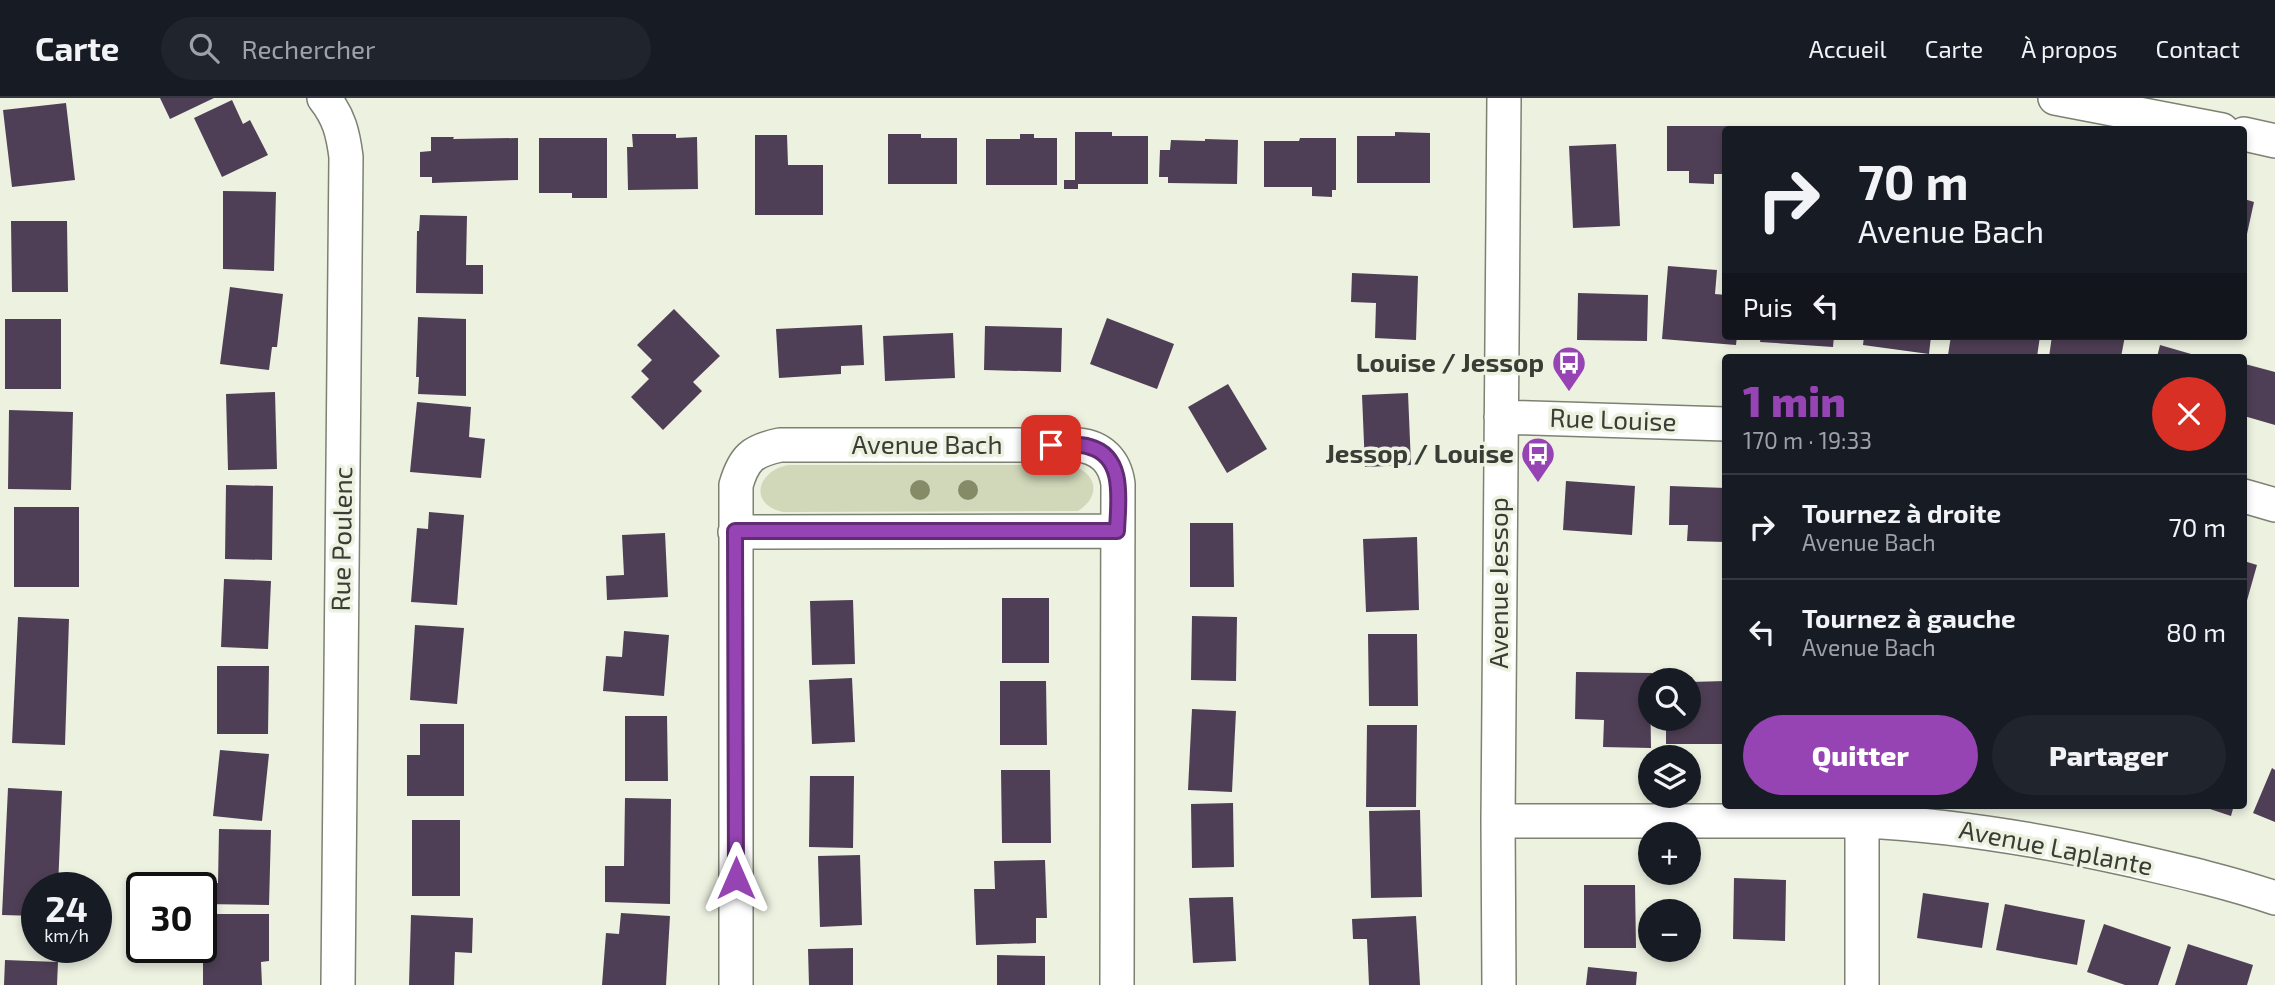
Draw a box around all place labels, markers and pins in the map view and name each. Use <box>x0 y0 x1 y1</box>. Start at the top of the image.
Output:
bus stop icon: Louise / Jessop <box>1550 344 1588 393</box>
place label: Louise / Jessop <box>1356 346 1544 377</box>
pin <box>1021 415 1081 475</box>
bus stop icon: Jessop / Louise <box>1519 435 1557 484</box>
place label: Jessop / Louise <box>1325 437 1514 468</box>

